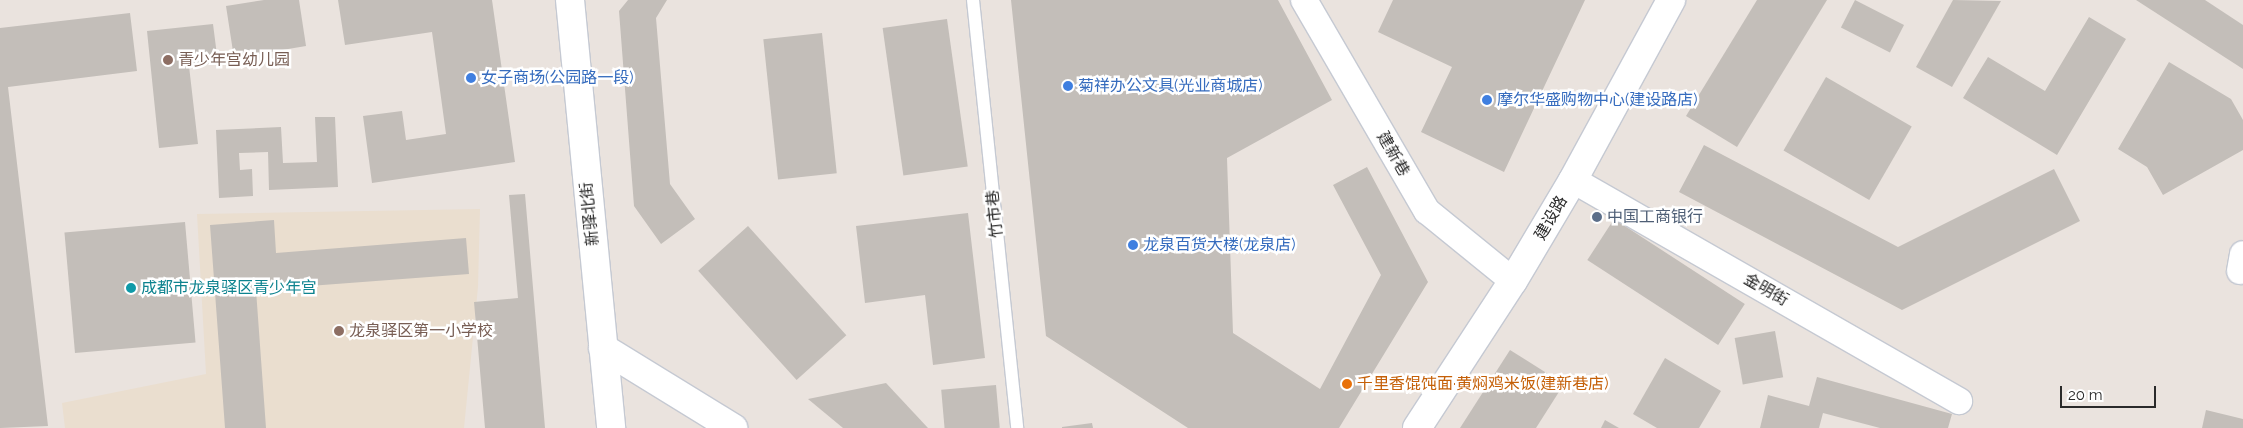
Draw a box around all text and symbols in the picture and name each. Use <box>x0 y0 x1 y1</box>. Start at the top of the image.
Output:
place label: 青少年宫幼儿园 <box>178 50 290 70</box>
marker: 青少年宫幼儿园 <box>162 54 174 66</box>
place label: 女子商场(公园路一段) <box>481 68 634 88</box>
marker: 女子商场(公园路一段) <box>465 72 477 84</box>
place label: 菊祥办公文具(光业商城店) <box>1078 76 1263 96</box>
marker: 菊祥办公文具(光业商城店) <box>1062 80 1074 92</box>
place label: 摩尔华盛购物中心(建设路店) <box>1497 90 1698 110</box>
marker: 摩尔华盛购物中心(建设路店) <box>1481 94 1493 106</box>
street label: 建新巷 <box>1373 128 1413 180</box>
street label: 新驿北街 <box>577 181 603 247</box>
street label: 竹市巷 <box>983 189 1007 239</box>
street label: 建设路 <box>1531 192 1571 244</box>
place label: 中国工商银行 <box>1607 207 1703 227</box>
marker: 中国工商银行 <box>1591 211 1603 223</box>
place label: 龙泉百货大楼(龙泉店) <box>1143 235 1296 255</box>
marker: 龙泉百货大楼(龙泉店) <box>1127 239 1139 251</box>
street label: 金明街 <box>1740 270 1792 310</box>
place label: 成都市龙泉驿区青少年宫 <box>141 278 317 298</box>
marker: 成都市龙泉驿区青少年宫 <box>125 282 137 294</box>
place label: 龙泉驿区第一小学校 <box>349 321 493 341</box>
marker: 龙泉驿区第一小学校 <box>333 325 345 337</box>
place label: 千里香馄饨面·黄焖鸡米饭(建新巷店) <box>1357 374 1609 394</box>
scale bar <box>2063 376 2159 408</box>
marker: 千里香馄饨面·黄焖鸡米饭(建新巷店) <box>1341 378 1353 390</box>
text: 20 m <box>2068 386 2103 404</box>

